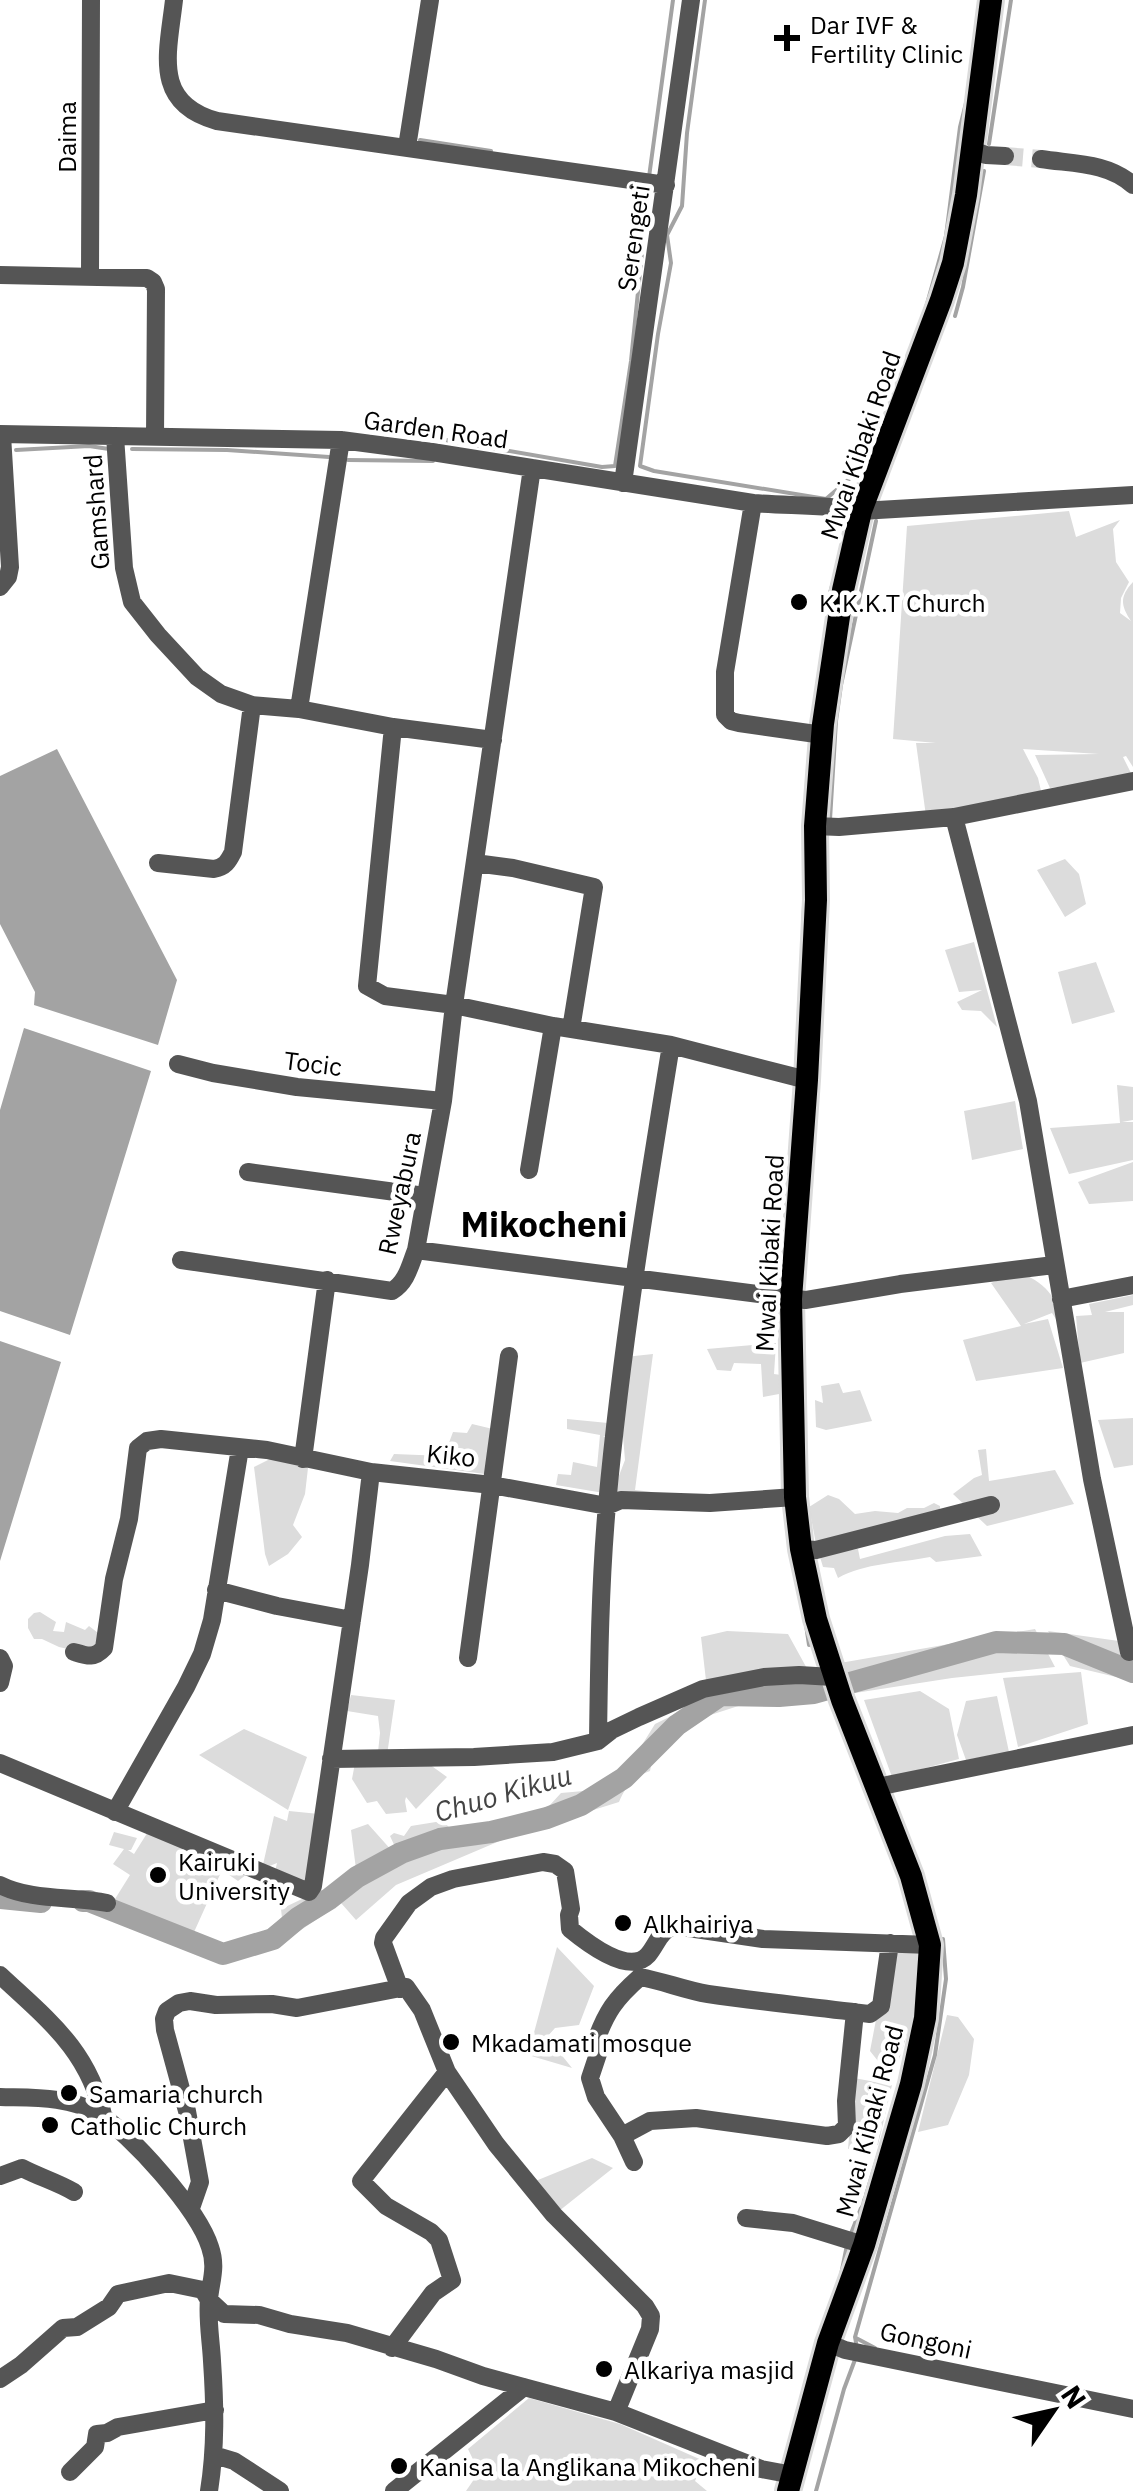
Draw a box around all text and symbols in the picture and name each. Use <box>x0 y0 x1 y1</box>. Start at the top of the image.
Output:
place label: Dar IVF & Fertility Clinic <box>810 8 963 70</box>
marker: Dar IVF & Fertility Clinic <box>774 25 800 51</box>
street label: Daima <box>50 101 83 173</box>
street label: Serengeti <box>609 183 657 293</box>
street label: Mwai Kibaki Road <box>812 346 908 544</box>
street label: Garden Road <box>362 403 510 455</box>
street label: Gamshard <box>76 453 116 571</box>
place label: K.K.K.T Church <box>819 586 986 619</box>
marker: K.K.K.T Church <box>788 591 810 613</box>
street label: Tocic <box>282 1043 344 1083</box>
street label: Rweyabura <box>370 1128 428 1258</box>
street label: Mwai Kibaki Road <box>747 1154 791 1352</box>
district label: Mikocheni <box>460 1201 628 1247</box>
street label: Kiko <box>425 1436 477 1474</box>
water label: Chuo Kikuu <box>430 1756 576 1830</box>
place label: Kairuki University <box>178 1845 291 1907</box>
marker: Kairuki University <box>147 1864 169 1886</box>
place label: Alkhairiya <box>643 1907 754 1940</box>
marker: Alkhairiya <box>612 1912 634 1934</box>
street label: Mwai Kibaki Road <box>827 2021 911 2221</box>
place label: Mkadamati mosque <box>471 2026 692 2059</box>
marker: Mkadamati mosque <box>440 2031 462 2053</box>
place label: Samaria church <box>89 2077 264 2110</box>
marker: Samaria church <box>58 2082 80 2104</box>
place label: Catholic Church <box>70 2109 247 2142</box>
marker: Catholic Church <box>39 2114 61 2136</box>
street label: Gongoni <box>877 2314 975 2366</box>
place label: Alkariya masjid <box>624 2353 794 2386</box>
marker: Alkariya masjid <box>593 2358 615 2380</box>
north arrow <box>1003 2361 1103 2461</box>
text: N <box>1053 2378 1095 2415</box>
place label: Kanisa la Anglikana Mikocheni <box>419 2450 756 2483</box>
marker: Kanisa la Anglikana Mikocheni <box>388 2455 410 2477</box>

